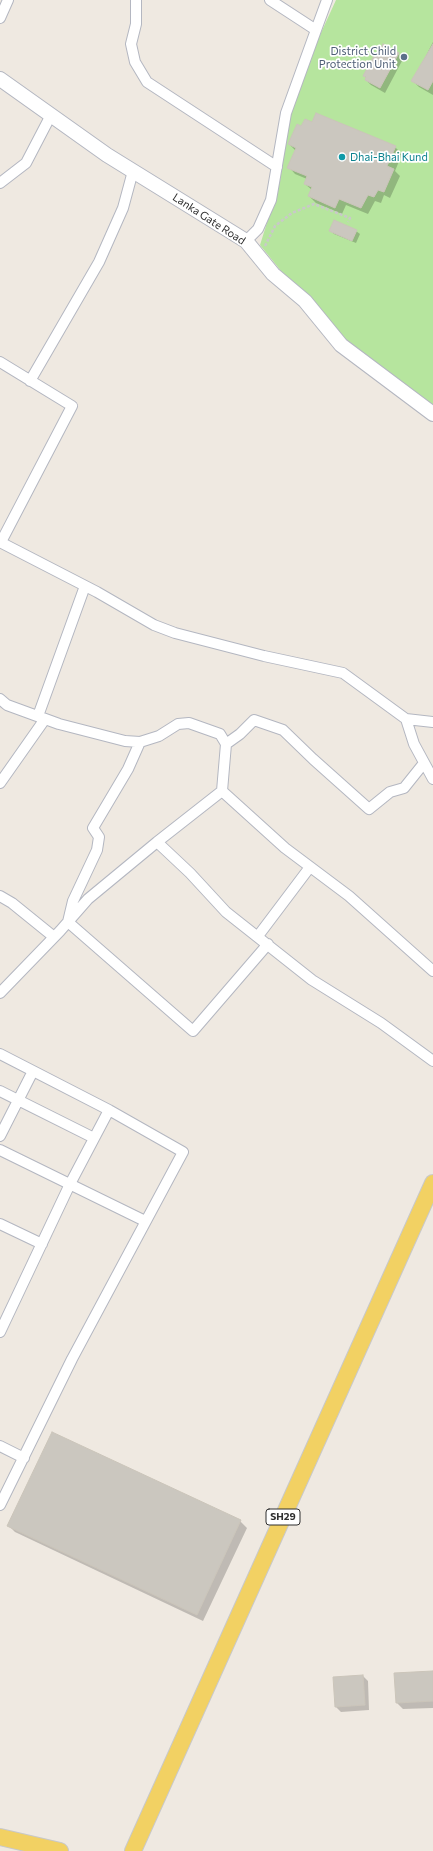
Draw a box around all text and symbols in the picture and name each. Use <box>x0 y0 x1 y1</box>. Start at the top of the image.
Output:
place label: District Child Protection Unit <box>319 44 396 70</box>
marker: District Child Protection Unit <box>399 52 409 62</box>
place label: Dhai-Bhai Kund <box>350 150 428 164</box>
marker: Dhai-Bhai Kund <box>337 152 347 162</box>
street label: Lanka Gate Road <box>170 191 248 247</box>
road number: SH29 <box>266 1509 300 1525</box>

